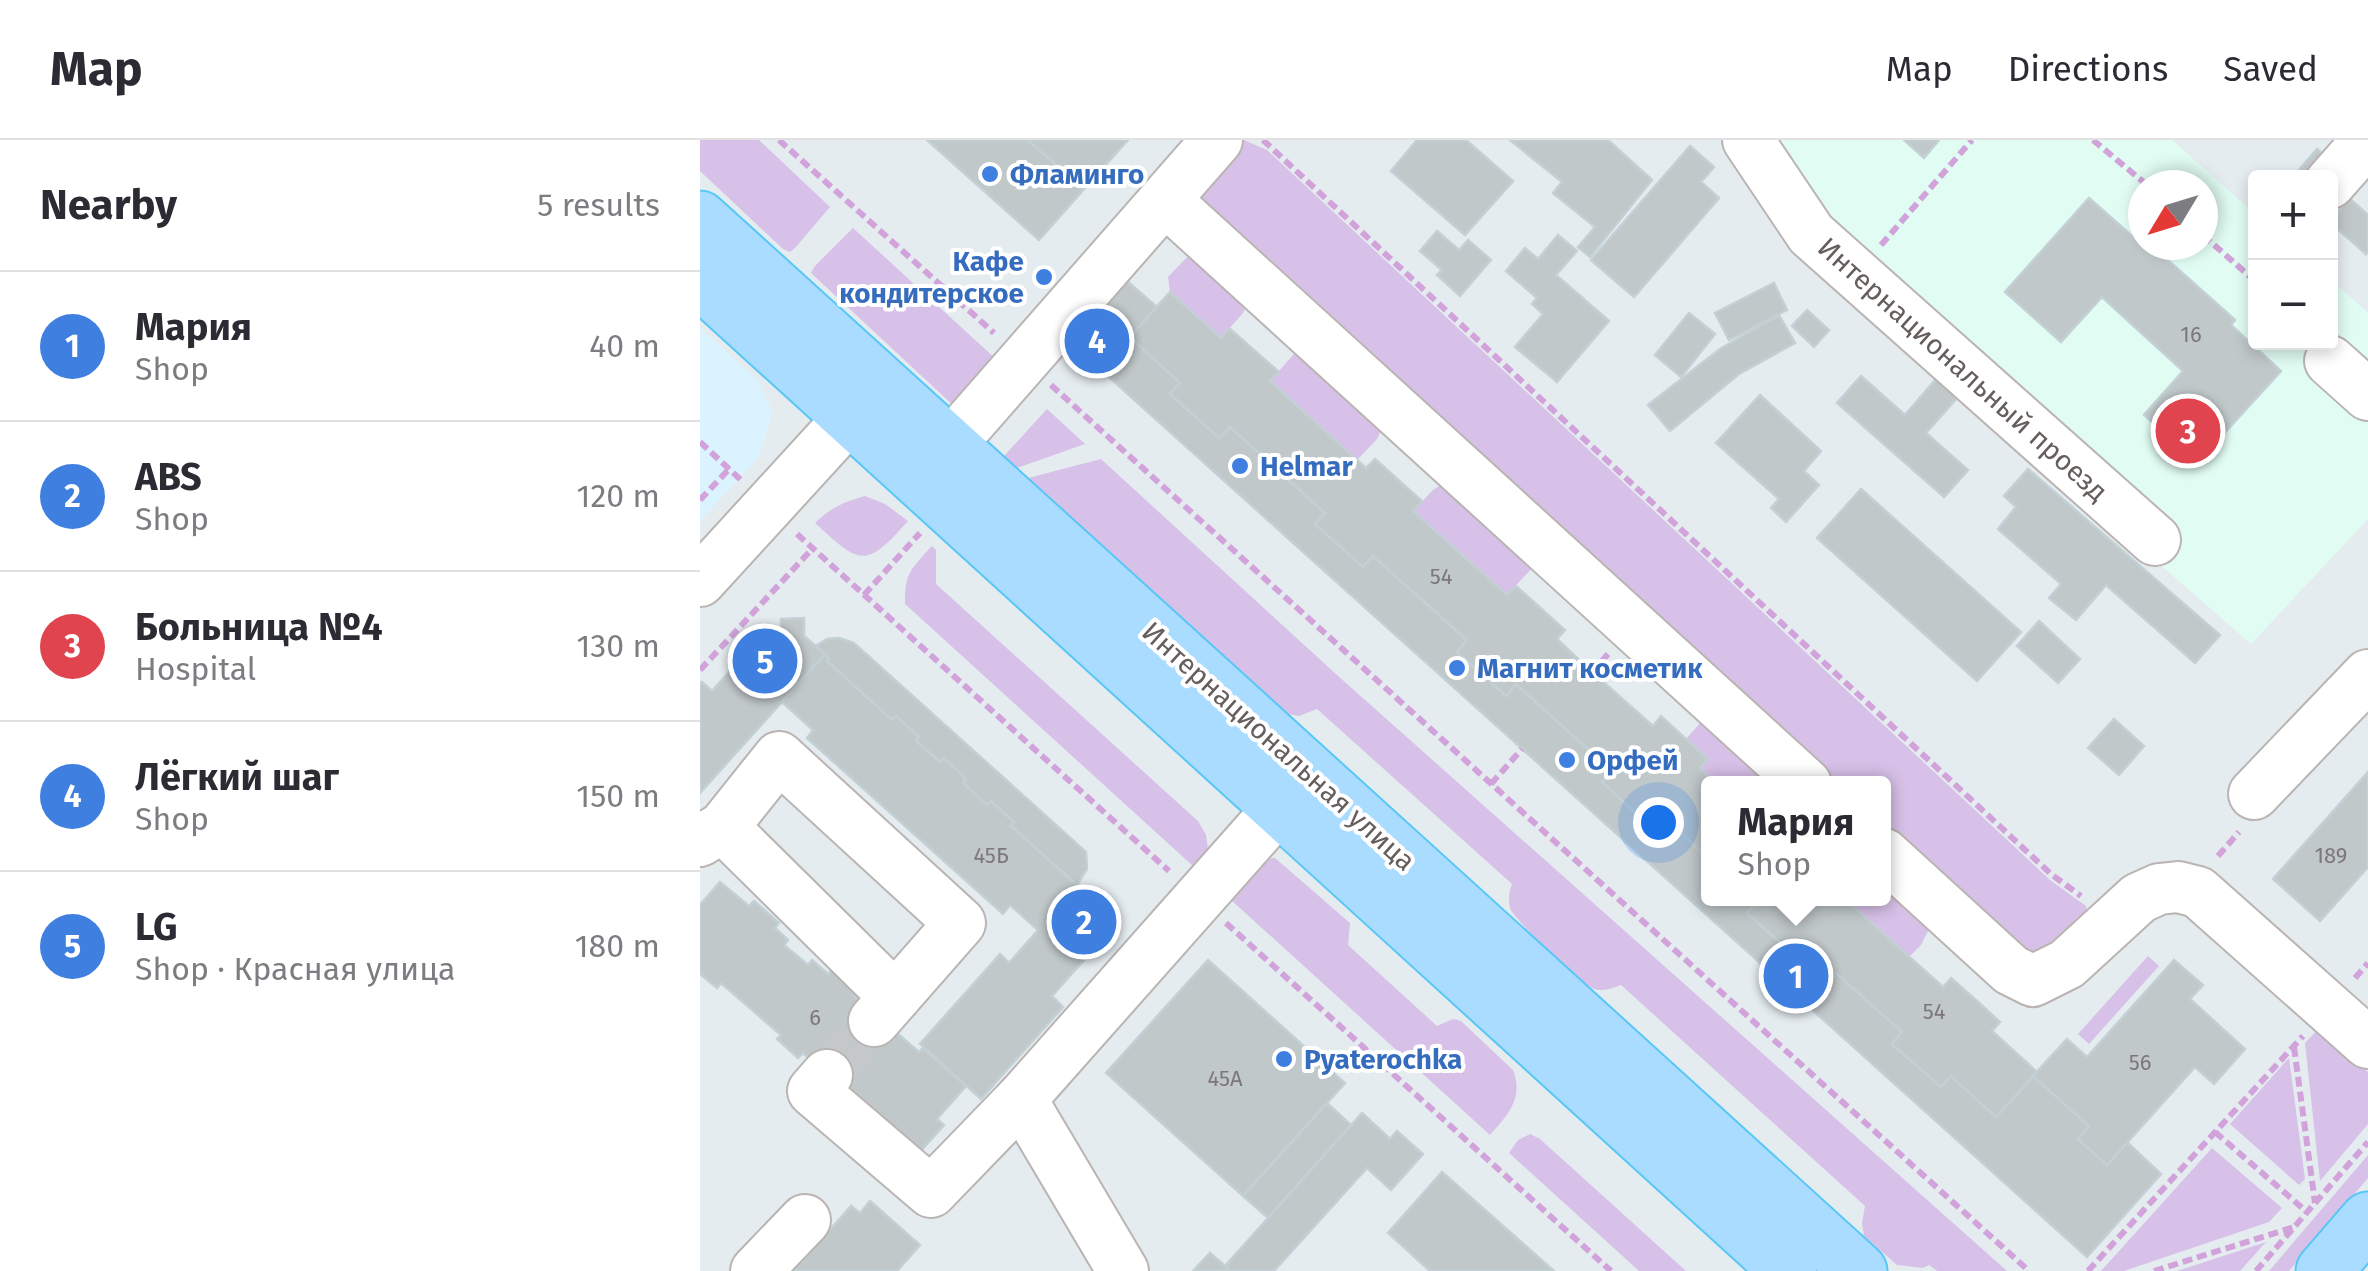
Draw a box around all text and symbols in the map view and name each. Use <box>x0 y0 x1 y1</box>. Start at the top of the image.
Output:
text: Map <box>50 40 143 98</box>
text: Map <box>1886 48 1953 90</box>
text: Directions <box>2008 48 2168 90</box>
text: Saved <box>2223 48 2318 90</box>
place label: Фламинго <box>1010 158 1144 191</box>
marker: Фламинго <box>979 163 1001 185</box>
north arrow <box>2128 170 2218 260</box>
map controls <box>2248 170 2338 350</box>
button: + <box>2248 170 2338 260</box>
text: Nearby <box>40 180 177 230</box>
text: 5 results <box>537 186 660 224</box>
street label: Интернациональный проезд <box>1811 231 2114 508</box>
place label: Кафе кондитерское <box>839 245 1024 310</box>
button: − <box>2248 260 2338 350</box>
marker: Кафе кондитерское <box>1033 266 1055 288</box>
text: Мария <box>135 304 252 350</box>
pin: 4 <box>1064 304 1130 378</box>
house number: 16 <box>2180 321 2202 348</box>
text: 1 <box>65 327 80 365</box>
text: 40 m <box>589 327 660 365</box>
text: Shop <box>135 350 209 388</box>
pin: 3 <box>2156 394 2220 468</box>
place label: Helmar <box>1260 450 1353 483</box>
text: ABS <box>135 454 202 500</box>
marker: Helmar <box>1229 455 1251 477</box>
text: 2 <box>64 477 81 515</box>
text: 120 m <box>577 477 660 515</box>
text: Shop <box>135 500 209 538</box>
house number: 54 <box>1430 563 1453 590</box>
text: Больница №4 <box>135 604 383 650</box>
street label: Интернациональная улица <box>1135 615 1422 878</box>
pin: 5 <box>732 624 798 698</box>
text: 3 <box>64 627 81 665</box>
text: 130 m <box>576 627 660 665</box>
text: Hospital <box>135 650 256 688</box>
place label: Магнит косметик <box>1477 652 1703 685</box>
marker: Магнит косметик <box>1446 657 1468 679</box>
place label: Орфей <box>1587 744 1679 777</box>
marker: Орфей <box>1556 749 1578 771</box>
text: Лёгкий шаг <box>135 754 339 800</box>
popup <box>1701 776 1891 906</box>
text: 4 <box>63 777 82 815</box>
text: 150 m <box>576 777 660 815</box>
your location <box>1633 797 1684 848</box>
text: Мария <box>1737 799 1855 845</box>
text: Shop <box>135 800 209 838</box>
house number: 45Б <box>973 842 1009 869</box>
house number: 189 <box>2315 842 2347 869</box>
text: Shop <box>1737 845 1811 883</box>
pin: 2 <box>1052 884 1116 960</box>
text: LG <box>135 904 177 950</box>
text: 5 <box>64 927 81 965</box>
text: 180 m <box>575 927 660 965</box>
pin: 1 <box>1764 938 1828 1014</box>
text: Shop · Красная улица <box>135 950 455 988</box>
house number: 54 <box>1923 998 1946 1025</box>
house number: 6 <box>809 1004 821 1031</box>
place label: Pyaterochka <box>1304 1043 1462 1076</box>
marker: Pyaterochka <box>1273 1048 1295 1070</box>
house number: 56 <box>2129 1049 2151 1076</box>
house number: 45А <box>1207 1065 1243 1092</box>

